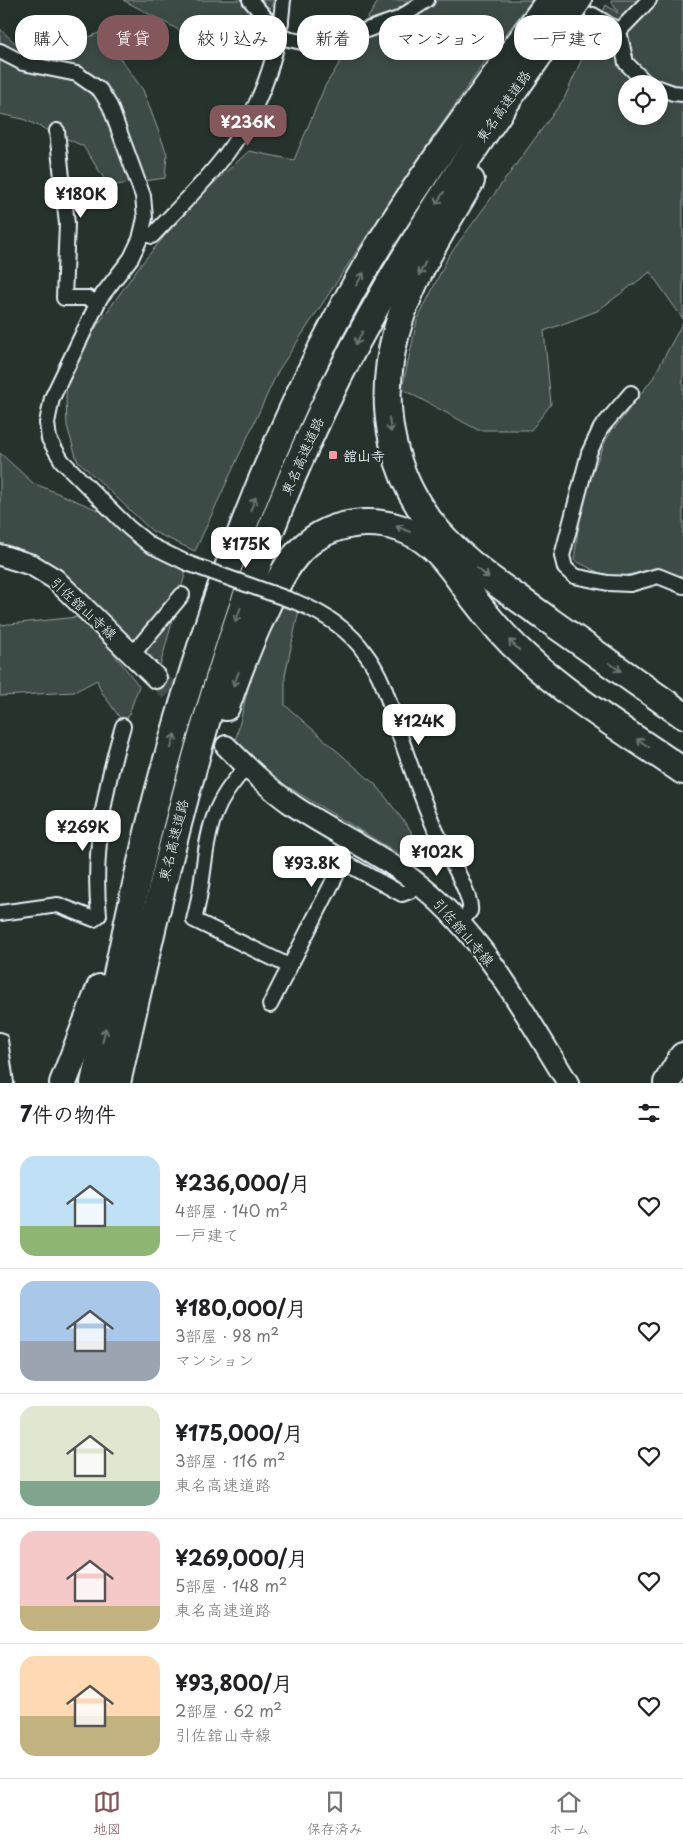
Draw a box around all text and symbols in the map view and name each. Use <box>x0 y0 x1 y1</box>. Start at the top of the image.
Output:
chip: 購入 <box>15 15 87 60</box>
chip: 賃貸 <box>97 15 169 60</box>
chip: 絞り込み <box>179 15 287 60</box>
chip: 新着 <box>297 15 369 60</box>
chip: マンション <box>379 15 504 60</box>
chip: 一戸建て <box>514 15 622 60</box>
street label: 東名高速道路 <box>470 66 536 146</box>
map controls <box>618 75 668 125</box>
button: locate <box>618 75 668 125</box>
pin: ¥236K <box>213 104 283 147</box>
text: ¥236K <box>221 109 275 133</box>
pin: ¥180K <box>46 176 116 219</box>
text: ¥180K <box>56 181 106 205</box>
one-way arrow <box>435 191 445 205</box>
one-way arrow <box>417 261 426 276</box>
one-way arrow <box>355 272 365 286</box>
one-way arrow <box>353 331 363 345</box>
street label: 東名高速道路 <box>275 413 329 499</box>
one-way arrow <box>385 417 395 433</box>
place label: 舘山寺 <box>343 445 385 466</box>
marker: 舘山寺 <box>327 449 339 461</box>
one-way arrow <box>249 497 258 512</box>
one-way arrow <box>396 524 411 534</box>
pin: ¥175K <box>211 526 281 569</box>
text: ¥175K <box>222 531 270 555</box>
one-way arrow <box>476 567 489 578</box>
street label: 引佐舘山寺線 <box>46 572 122 644</box>
one-way arrow <box>233 607 242 623</box>
one-way arrow <box>508 639 520 651</box>
one-way arrow <box>608 662 622 672</box>
one-way arrow <box>231 671 240 686</box>
pin: ¥124K <box>384 704 454 746</box>
text: ¥124K <box>394 708 444 732</box>
one-way arrow <box>168 733 178 749</box>
one-way arrow <box>636 738 650 748</box>
street label: 東名高速道路 <box>153 797 193 883</box>
pin: ¥269K <box>48 810 118 852</box>
text: ¥269K <box>57 814 109 838</box>
pin: ¥102K <box>402 834 472 877</box>
text: ¥102K <box>411 839 463 863</box>
pin: ¥93.8K <box>271 846 353 888</box>
text: ¥93.8K <box>284 850 340 874</box>
street label: 引佐舘山寺線 <box>429 893 499 971</box>
one-way arrow <box>100 1028 109 1044</box>
text: 7件の物件 <box>20 1097 116 1129</box>
icon: filters <box>635 1099 663 1127</box>
text: ¥236,000/月 <box>175 1166 310 1198</box>
icon: home <box>60 1176 120 1236</box>
icon: heart <box>635 1192 663 1220</box>
text: 4部屋 · 140 m² <box>175 1198 288 1222</box>
text: 一戸建て <box>175 1222 239 1246</box>
text: ¥180,000/月 <box>175 1291 307 1323</box>
icon: home <box>60 1301 120 1361</box>
icon: heart <box>635 1317 663 1345</box>
text: 3部屋 · 98 m² <box>175 1323 279 1347</box>
text: マンション <box>175 1347 254 1371</box>
text: ¥175,000/月 <box>175 1416 303 1448</box>
icon: home <box>60 1426 120 1486</box>
icon: heart <box>635 1442 663 1470</box>
text: 3部屋 · 116 m² <box>175 1448 286 1472</box>
text: 東名高速道路 <box>175 1472 271 1496</box>
text: ¥269,000/月 <box>175 1541 308 1573</box>
icon: home <box>60 1551 120 1611</box>
icon: heart <box>635 1567 663 1595</box>
text: 5部屋 · 148 m² <box>175 1573 287 1597</box>
text: 東名高速道路 <box>175 1597 271 1621</box>
text: ¥93,800/月 <box>175 1666 293 1698</box>
icon: home <box>60 1676 120 1736</box>
icon: heart <box>635 1692 663 1720</box>
text: 2部屋 · 62 m² <box>175 1698 282 1722</box>
text: 引佐舘山寺線 <box>175 1722 271 1746</box>
tab: 地図 <box>93 1788 121 1839</box>
tab: 保存済み <box>307 1788 363 1839</box>
tab: ホーム <box>549 1788 590 1839</box>

